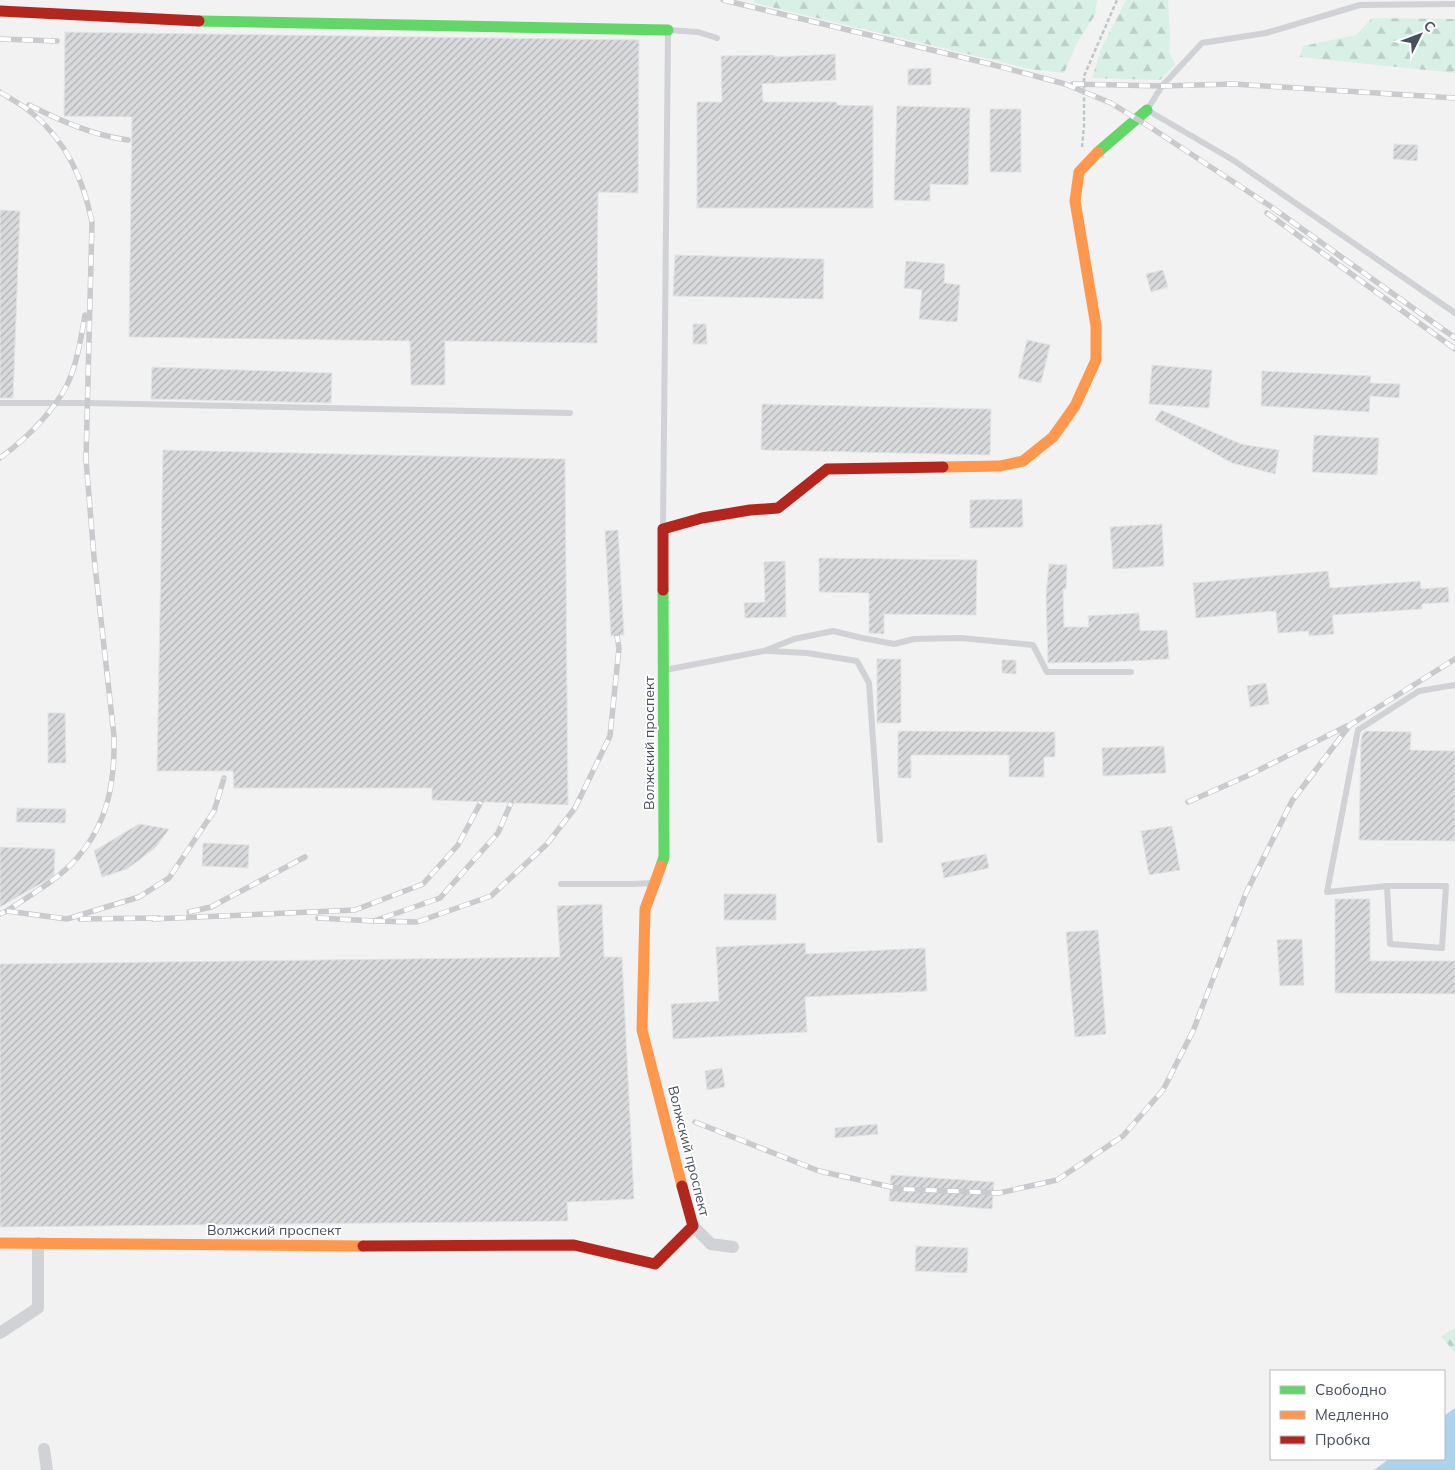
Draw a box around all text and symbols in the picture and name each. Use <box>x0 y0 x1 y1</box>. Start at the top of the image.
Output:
north arrow <box>1395 10 1445 60</box>
text: С <box>1420 17 1440 36</box>
street label: Волжский проспект <box>640 675 658 810</box>
street label: Волжский проспект <box>664 1084 714 1219</box>
street label: Волжский проспект <box>207 1221 342 1239</box>
legend <box>1270 1370 1445 1460</box>
text: Свободно <box>1315 1380 1387 1399</box>
text: Медленно <box>1315 1405 1389 1424</box>
text: Пробка <box>1315 1430 1370 1449</box>

